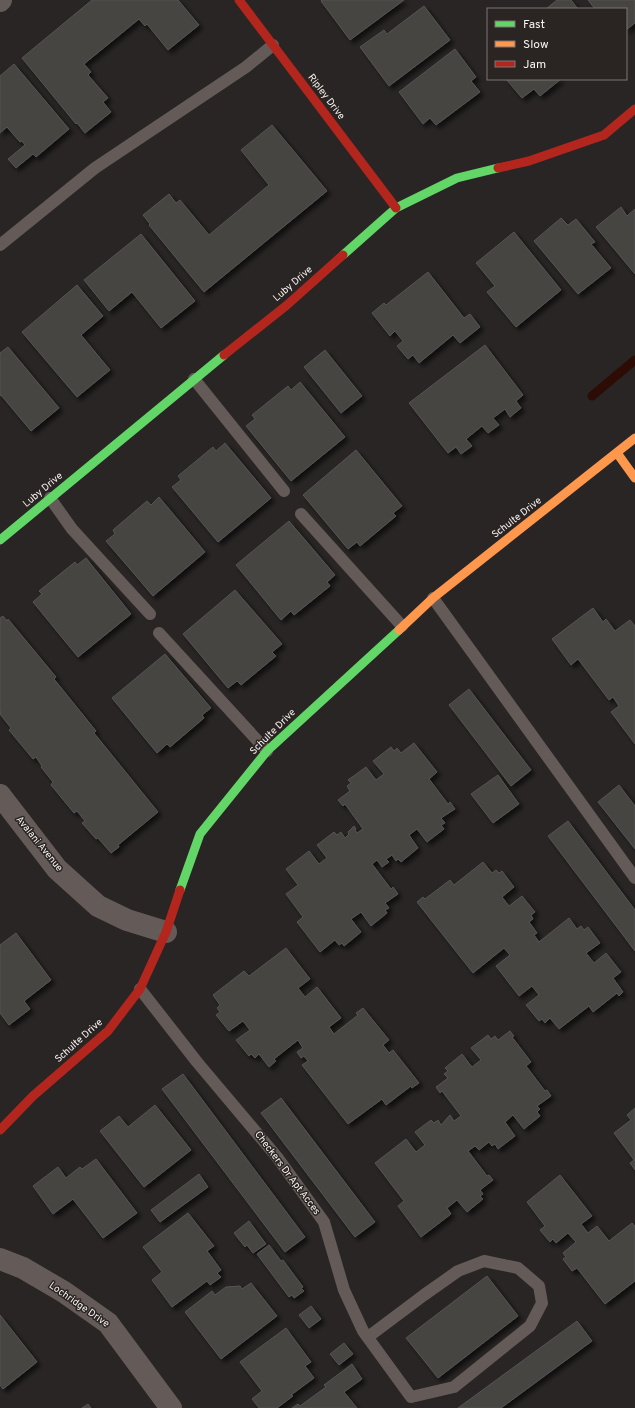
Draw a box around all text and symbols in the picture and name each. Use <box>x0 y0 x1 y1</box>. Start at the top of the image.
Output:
legend <box>487 8 627 80</box>
text: Fast <box>523 17 545 33</box>
text: Slow <box>523 37 549 53</box>
text: Jam <box>523 57 546 73</box>
street label: Ripley Drive <box>305 72 347 122</box>
street label: Luby Drive <box>271 263 315 305</box>
street label: Luby Drive <box>20 470 66 510</box>
street label: Schulte Drive <box>489 494 545 542</box>
street label: Schulte Drive <box>247 706 299 758</box>
street label: Avalani Avenue <box>13 813 65 875</box>
street label: Schulte Drive <box>52 1016 106 1066</box>
street label: Checkers Dr Apt Acces <box>251 1128 323 1218</box>
street label: Lochridge Drive <box>46 1279 112 1331</box>

